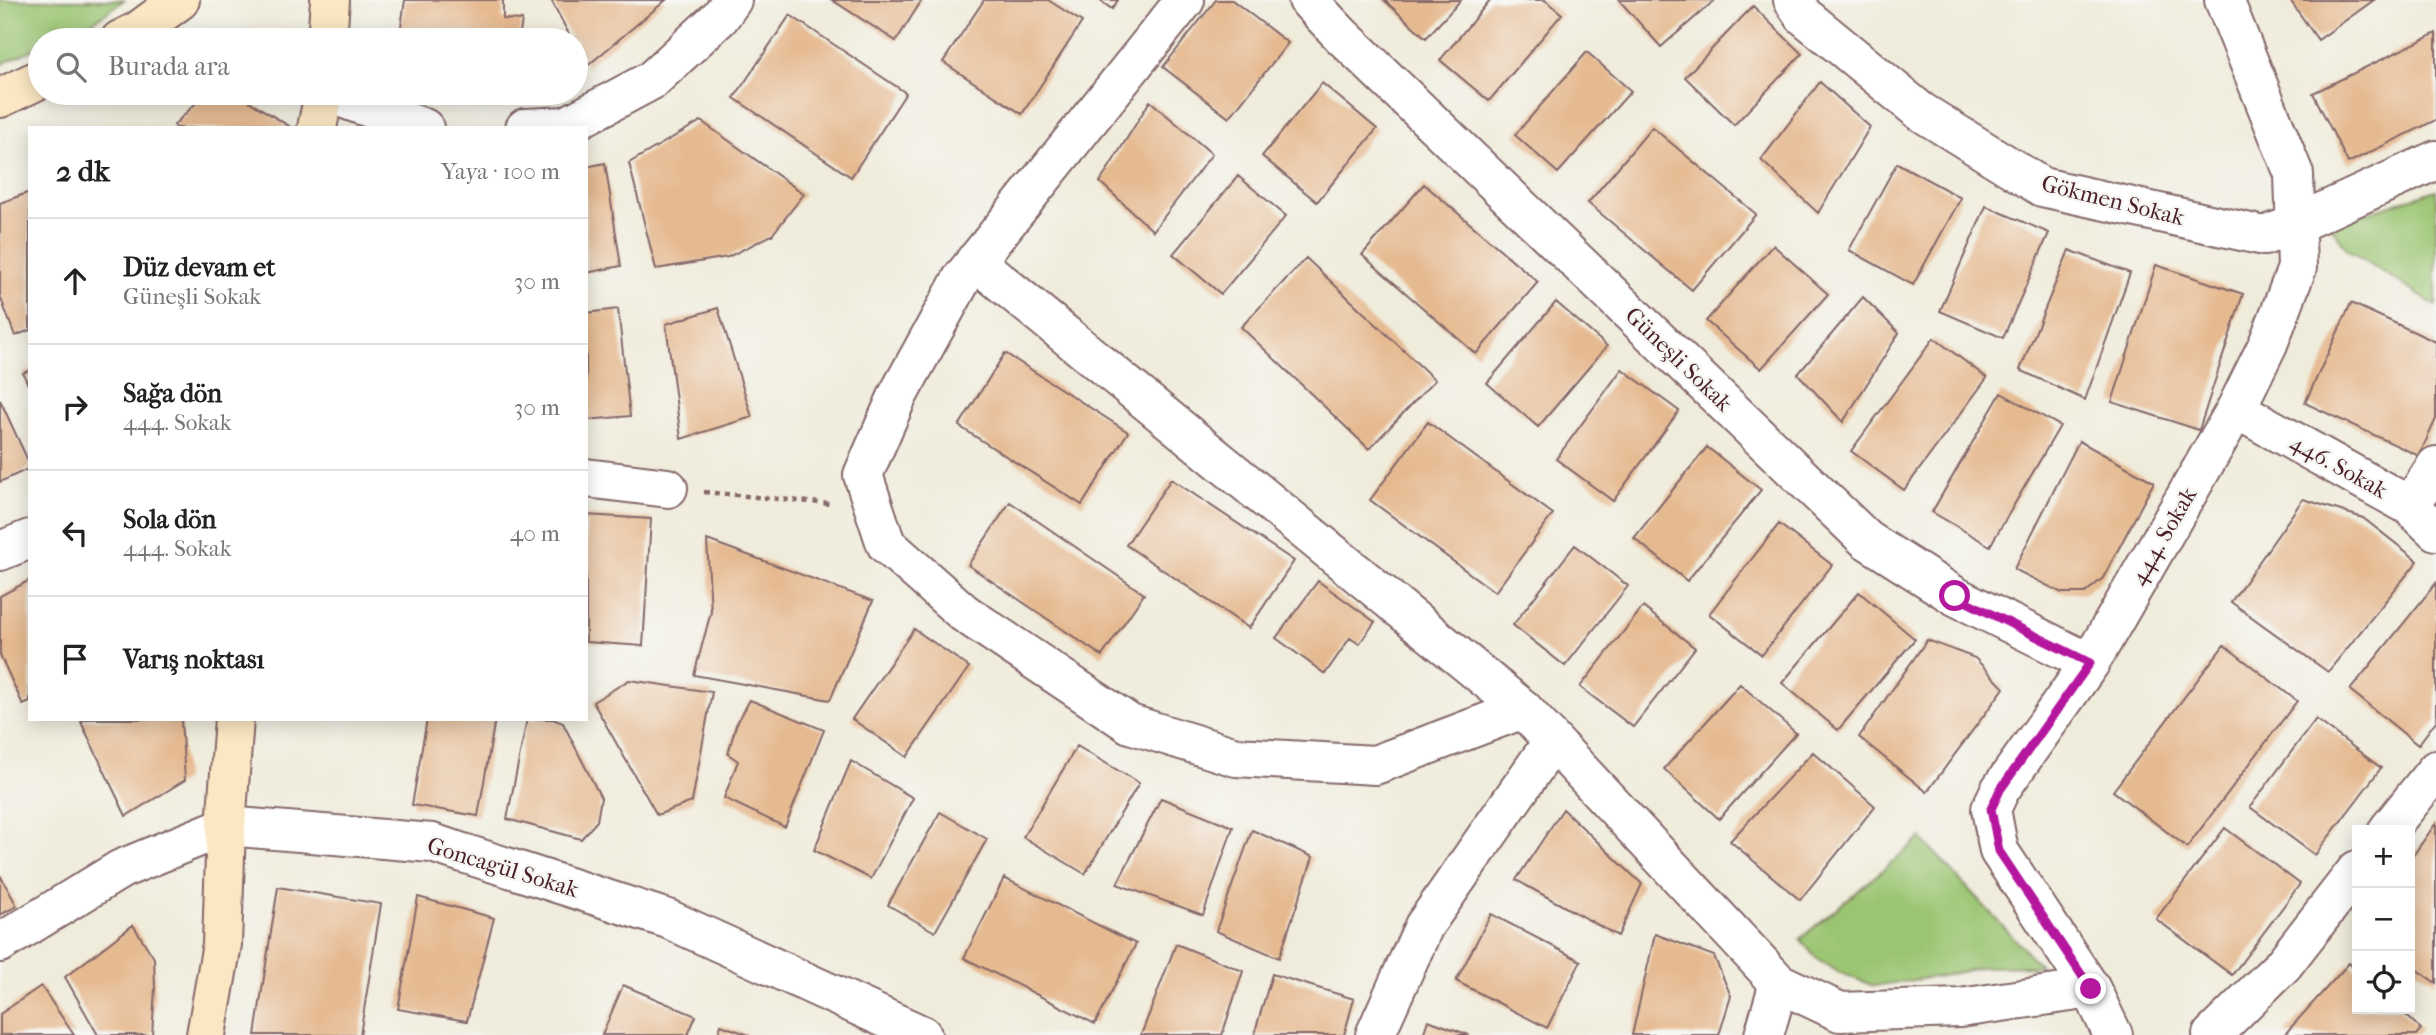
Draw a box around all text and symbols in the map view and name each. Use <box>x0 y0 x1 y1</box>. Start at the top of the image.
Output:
search box <box>28 28 588 105</box>
icon: search <box>52 48 90 86</box>
text: Burada ara <box>108 51 230 82</box>
text: 2 dk <box>56 154 110 189</box>
text: Yaya · 100 m <box>441 158 560 185</box>
street label: Gökmen Sokak <box>2039 170 2188 232</box>
text: Düz devam et <box>123 252 276 283</box>
icon: ahead <box>56 262 94 300</box>
text: 30 m <box>514 268 560 295</box>
text: Güneşli Sokak <box>123 283 261 310</box>
street label: Güneşli Sokak <box>1620 302 1739 418</box>
text: Sağa dön <box>123 378 222 409</box>
icon: right <box>56 388 94 426</box>
text: 30 m <box>514 394 560 421</box>
text: 444. Sokak <box>123 409 232 436</box>
street label: 446. Sokak <box>2286 429 2393 505</box>
street label: 444. Sokak <box>2125 481 2203 590</box>
text: Sola dön <box>123 504 216 535</box>
icon: left <box>56 514 94 552</box>
text: 40 m <box>510 520 560 547</box>
text: 444. Sokak <box>123 535 232 562</box>
route start <box>1939 580 1970 611</box>
icon: arrive <box>56 640 94 678</box>
text: Varış noktası <box>123 644 264 675</box>
map controls <box>2352 825 2415 1014</box>
button: + <box>2352 825 2415 888</box>
street label: Goncagül Sokak <box>424 832 583 904</box>
button: − <box>2352 888 2415 951</box>
button: locate <box>2352 951 2415 1014</box>
route end <box>2075 973 2106 1004</box>

